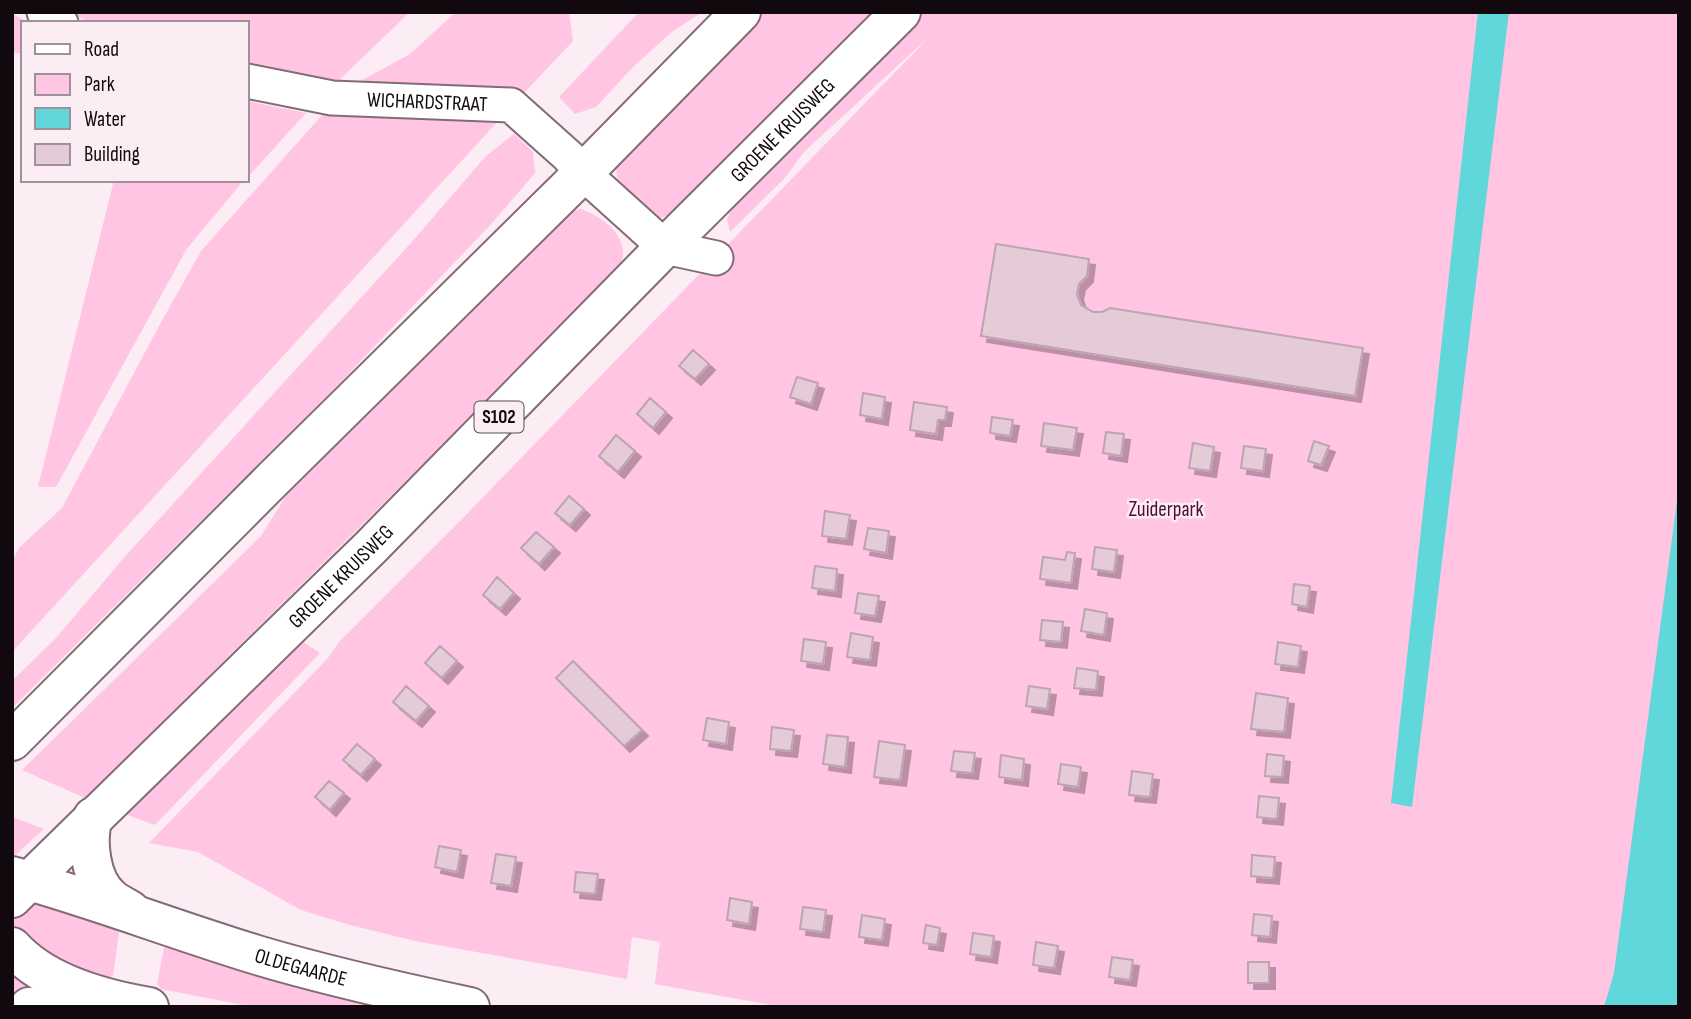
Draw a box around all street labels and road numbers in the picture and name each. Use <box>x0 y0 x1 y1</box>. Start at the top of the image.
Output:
street label: GROENE KRUISWEG <box>725 73 840 187</box>
street label: WICHARDSTRAAT <box>367 87 488 117</box>
road number: S102 <box>475 402 524 432</box>
street label: GROENE KRUISWEG <box>283 519 398 633</box>
street label: OLDEGAARDE <box>252 943 350 991</box>

